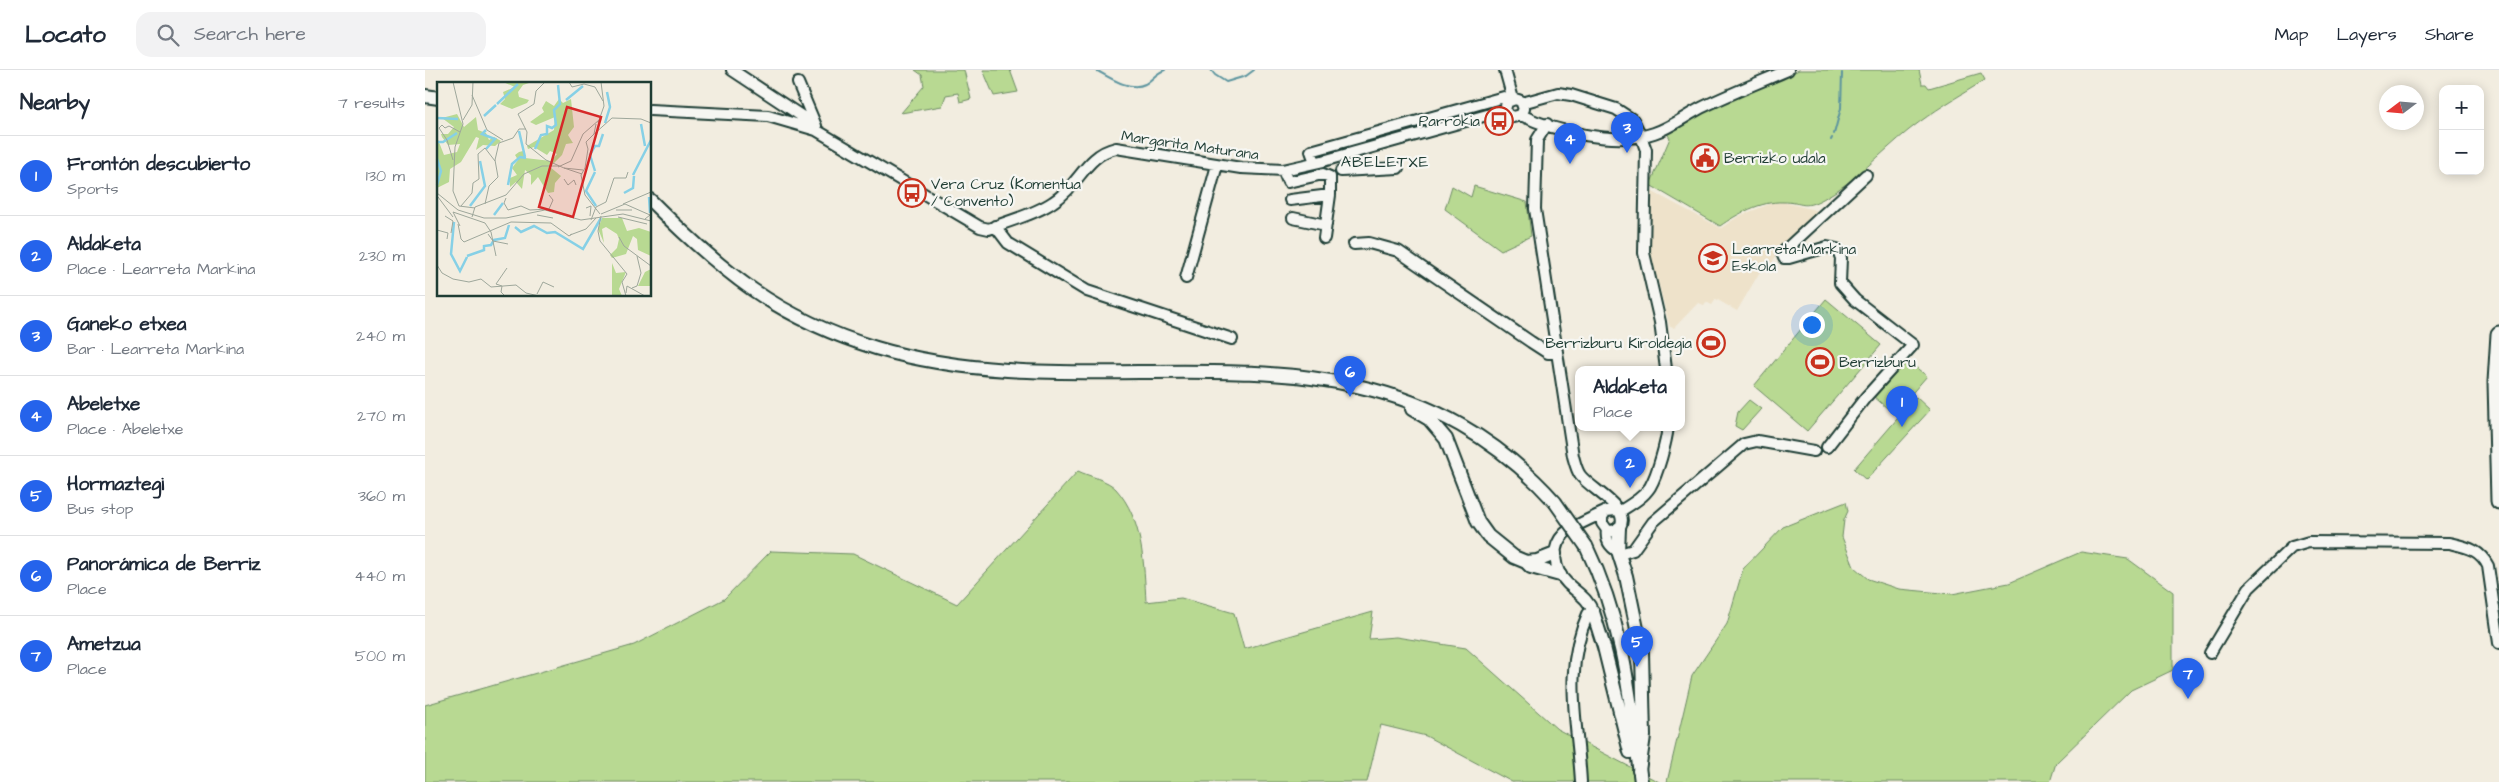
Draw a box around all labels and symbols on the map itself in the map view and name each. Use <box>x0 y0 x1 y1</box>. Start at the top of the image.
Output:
inset map <box>437 82 651 296</box>
north arrow <box>2379 85 2424 130</box>
bus stop icon: Parrokia <box>1484 106 1514 136</box>
place label: Parrokia <box>1419 111 1480 132</box>
pin: 3 <box>1611 112 1643 153</box>
pin: 4 <box>1554 123 1586 164</box>
street label: Margarita Maturana <box>1120 125 1260 167</box>
public building icon: Berrizko udala <box>1690 143 1720 173</box>
place label: Berrizko udala <box>1724 148 1826 169</box>
district label: ABELETXE <box>1341 151 1429 173</box>
place label: Vera Cruz (Komentua / Convento) <box>931 174 1081 212</box>
bus stop icon: Vera Cruz (Komentua / Convento) <box>897 178 927 208</box>
place label: Learreta-Markina Eskola <box>1732 239 1856 277</box>
school or university icon: Learreta-Markina Eskola <box>1698 243 1728 273</box>
your location <box>1799 312 1825 338</box>
sports icon: Berrizburu Kiroldegia <box>1696 328 1726 358</box>
place label: Berrizburu Kiroldegia <box>1545 333 1692 355</box>
sports icon: Berrizburu <box>1805 347 1835 377</box>
place label: Berrizburu <box>1839 352 1916 373</box>
pin: 6 <box>1334 356 1366 397</box>
pin: 1 <box>1886 386 1918 427</box>
pin: 2 <box>1614 447 1646 488</box>
pin: 5 <box>1621 626 1653 667</box>
pin: 7 <box>2172 658 2204 699</box>

